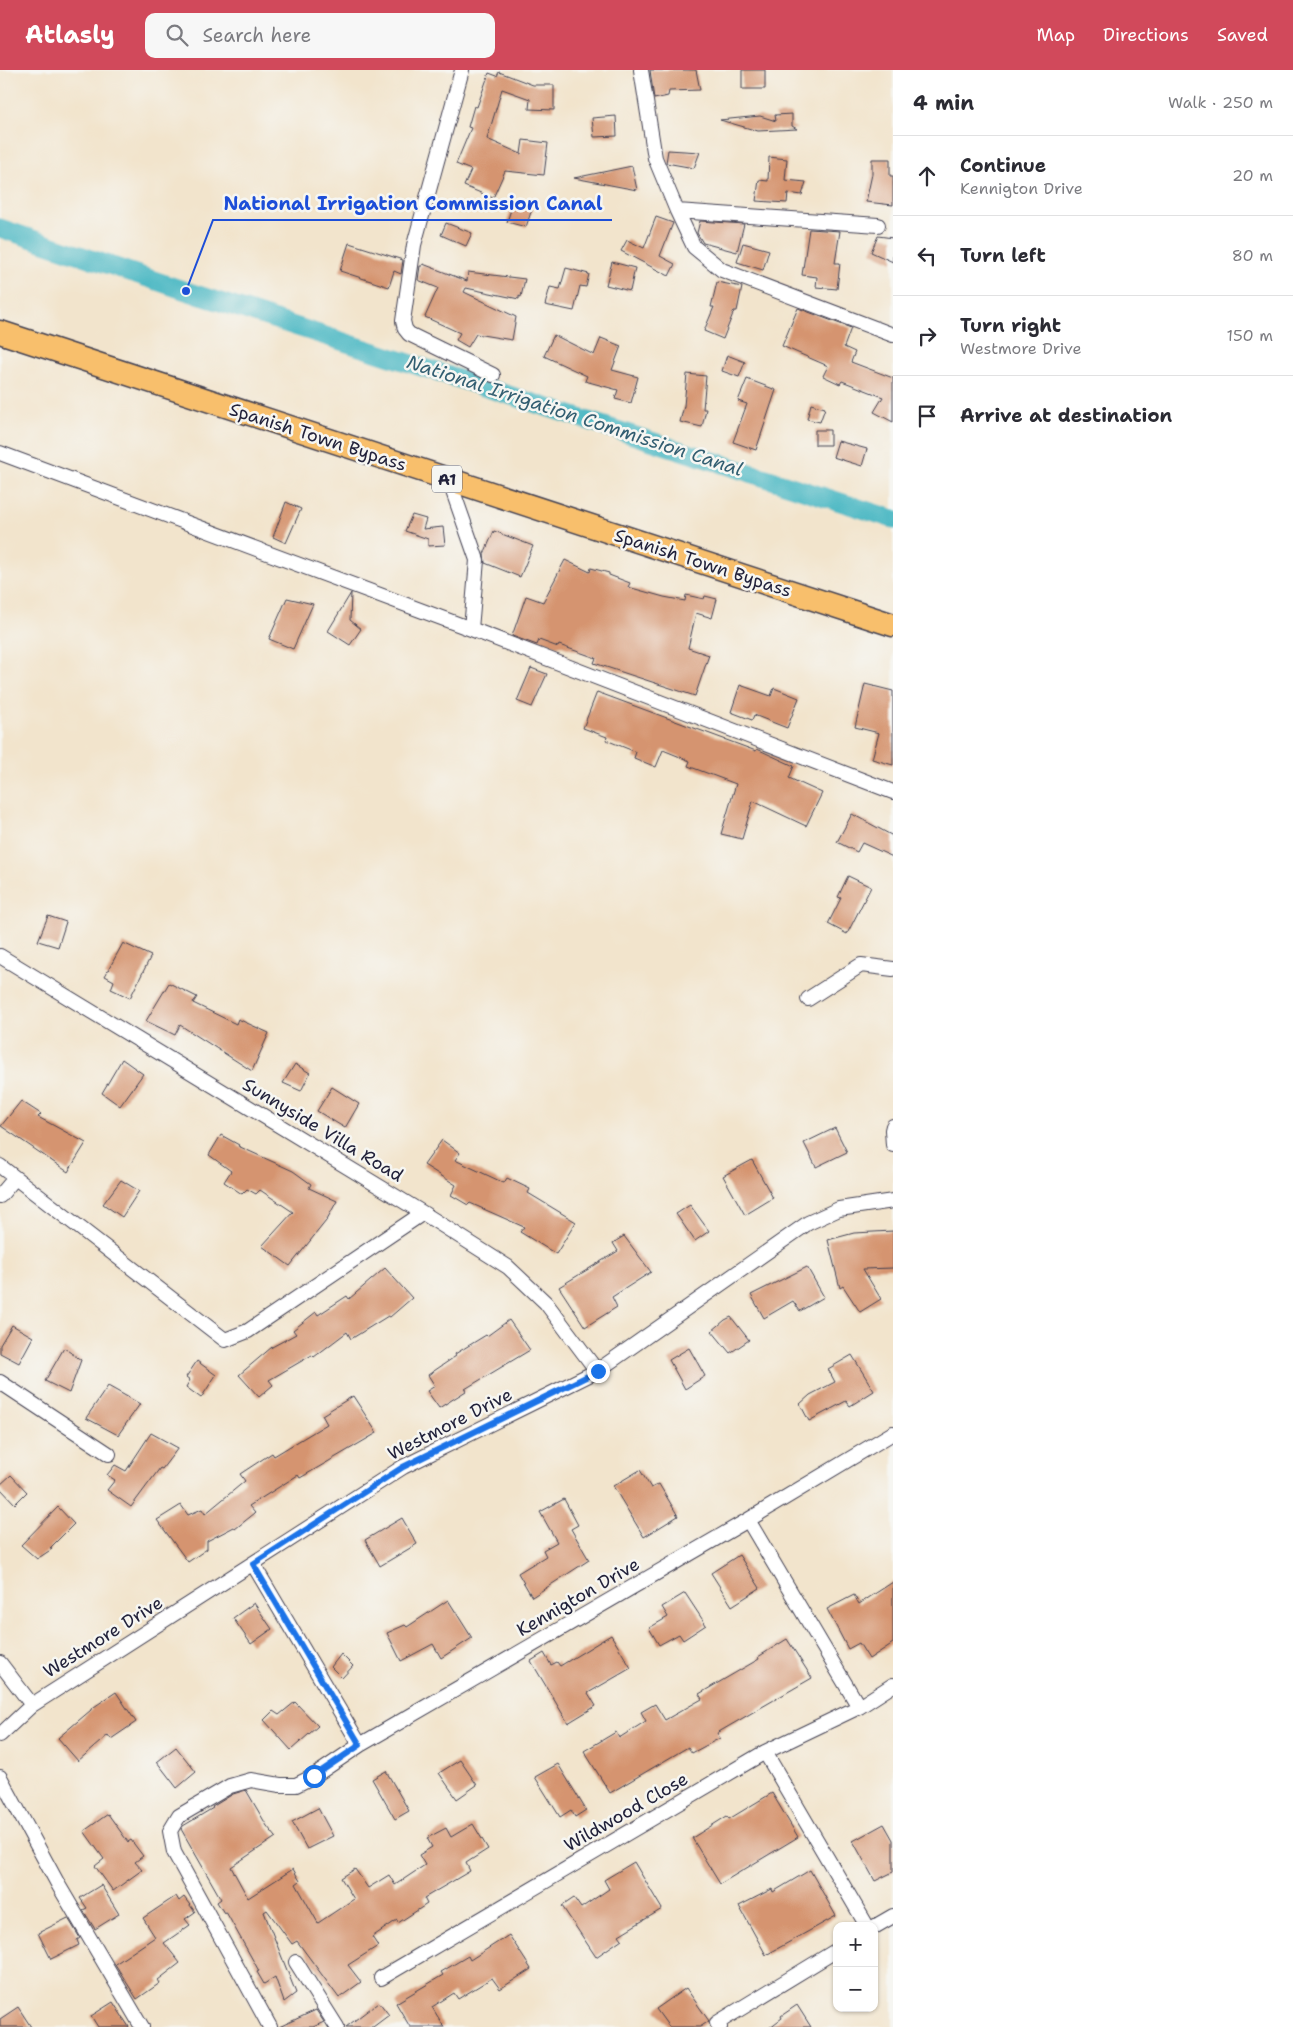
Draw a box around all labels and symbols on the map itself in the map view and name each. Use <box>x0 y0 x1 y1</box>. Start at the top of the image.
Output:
callout: National Irrigation Commission Canal <box>213 186 612 220</box>
text: National Irrigation Commission Canal <box>223 191 603 216</box>
water label: National Irrigation Commission Canal <box>404 349 746 482</box>
street label: Spanish Town Bypass <box>226 397 410 477</box>
road number: A1 <box>432 466 462 492</box>
street label: Spanish Town Bypass <box>611 523 795 603</box>
street label: Sunnyside Villa Road <box>238 1073 408 1187</box>
route end <box>587 1360 610 1383</box>
street label: Westmore Drive <box>384 1382 516 1466</box>
street label: Kennigton Drive <box>512 1552 644 1642</box>
street label: Westmore Drive <box>39 1591 167 1683</box>
route start <box>303 1765 326 1788</box>
street label: Wildwood Close <box>560 1767 692 1857</box>

